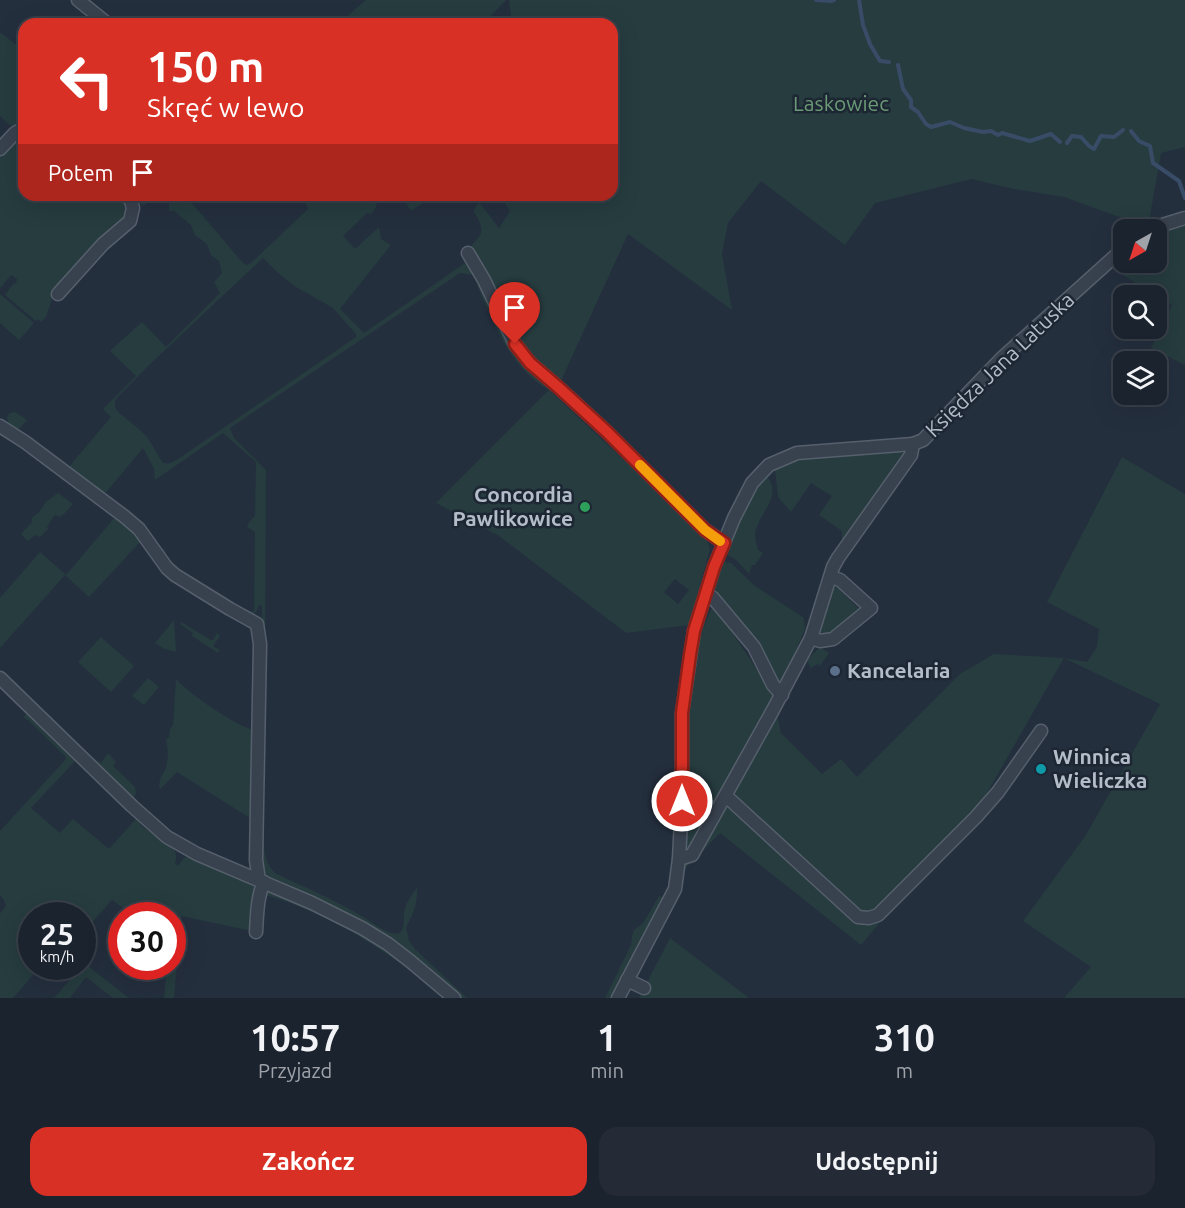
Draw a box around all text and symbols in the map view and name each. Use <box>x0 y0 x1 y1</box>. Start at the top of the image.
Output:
icon: left <box>48 42 126 120</box>
text: 150 m <box>147 43 264 90</box>
park label: Laskowiec <box>793 91 889 115</box>
text: Skręć w lewo <box>147 92 304 122</box>
icon: arrive <box>126 156 159 189</box>
text: Potem <box>48 160 114 185</box>
north arrow <box>1113 219 1167 273</box>
map controls <box>1113 219 1167 405</box>
pin <box>489 282 540 344</box>
button: search <box>1113 285 1167 339</box>
street label: Księdza Jana Latuska <box>920 287 1079 441</box>
icon: arrive <box>498 291 531 324</box>
button: layers <box>1113 351 1167 405</box>
place label: Concordia Pawlikowice <box>452 482 573 530</box>
marker: Concordia Pawlikowice <box>578 500 592 514</box>
place label: Kancelaria <box>847 658 950 682</box>
marker: Kancelaria <box>828 664 842 678</box>
place label: Winnica Wieliczka <box>1053 744 1147 792</box>
marker: Winnica Wieliczka <box>1034 762 1048 776</box>
position arrow <box>650 769 714 833</box>
speed limit sign: 30 <box>108 902 186 980</box>
text: 25 <box>40 917 74 951</box>
text: km/h <box>40 948 74 965</box>
text: 10:57 <box>250 1017 340 1058</box>
text: 1 <box>597 1017 617 1058</box>
text: 310 <box>874 1017 935 1058</box>
text: Przyjazd <box>258 1059 332 1082</box>
text: min <box>590 1059 624 1082</box>
text: m <box>896 1059 913 1082</box>
button: Zakończ <box>30 1127 587 1196</box>
button: Udostępnij <box>599 1127 1155 1196</box>

